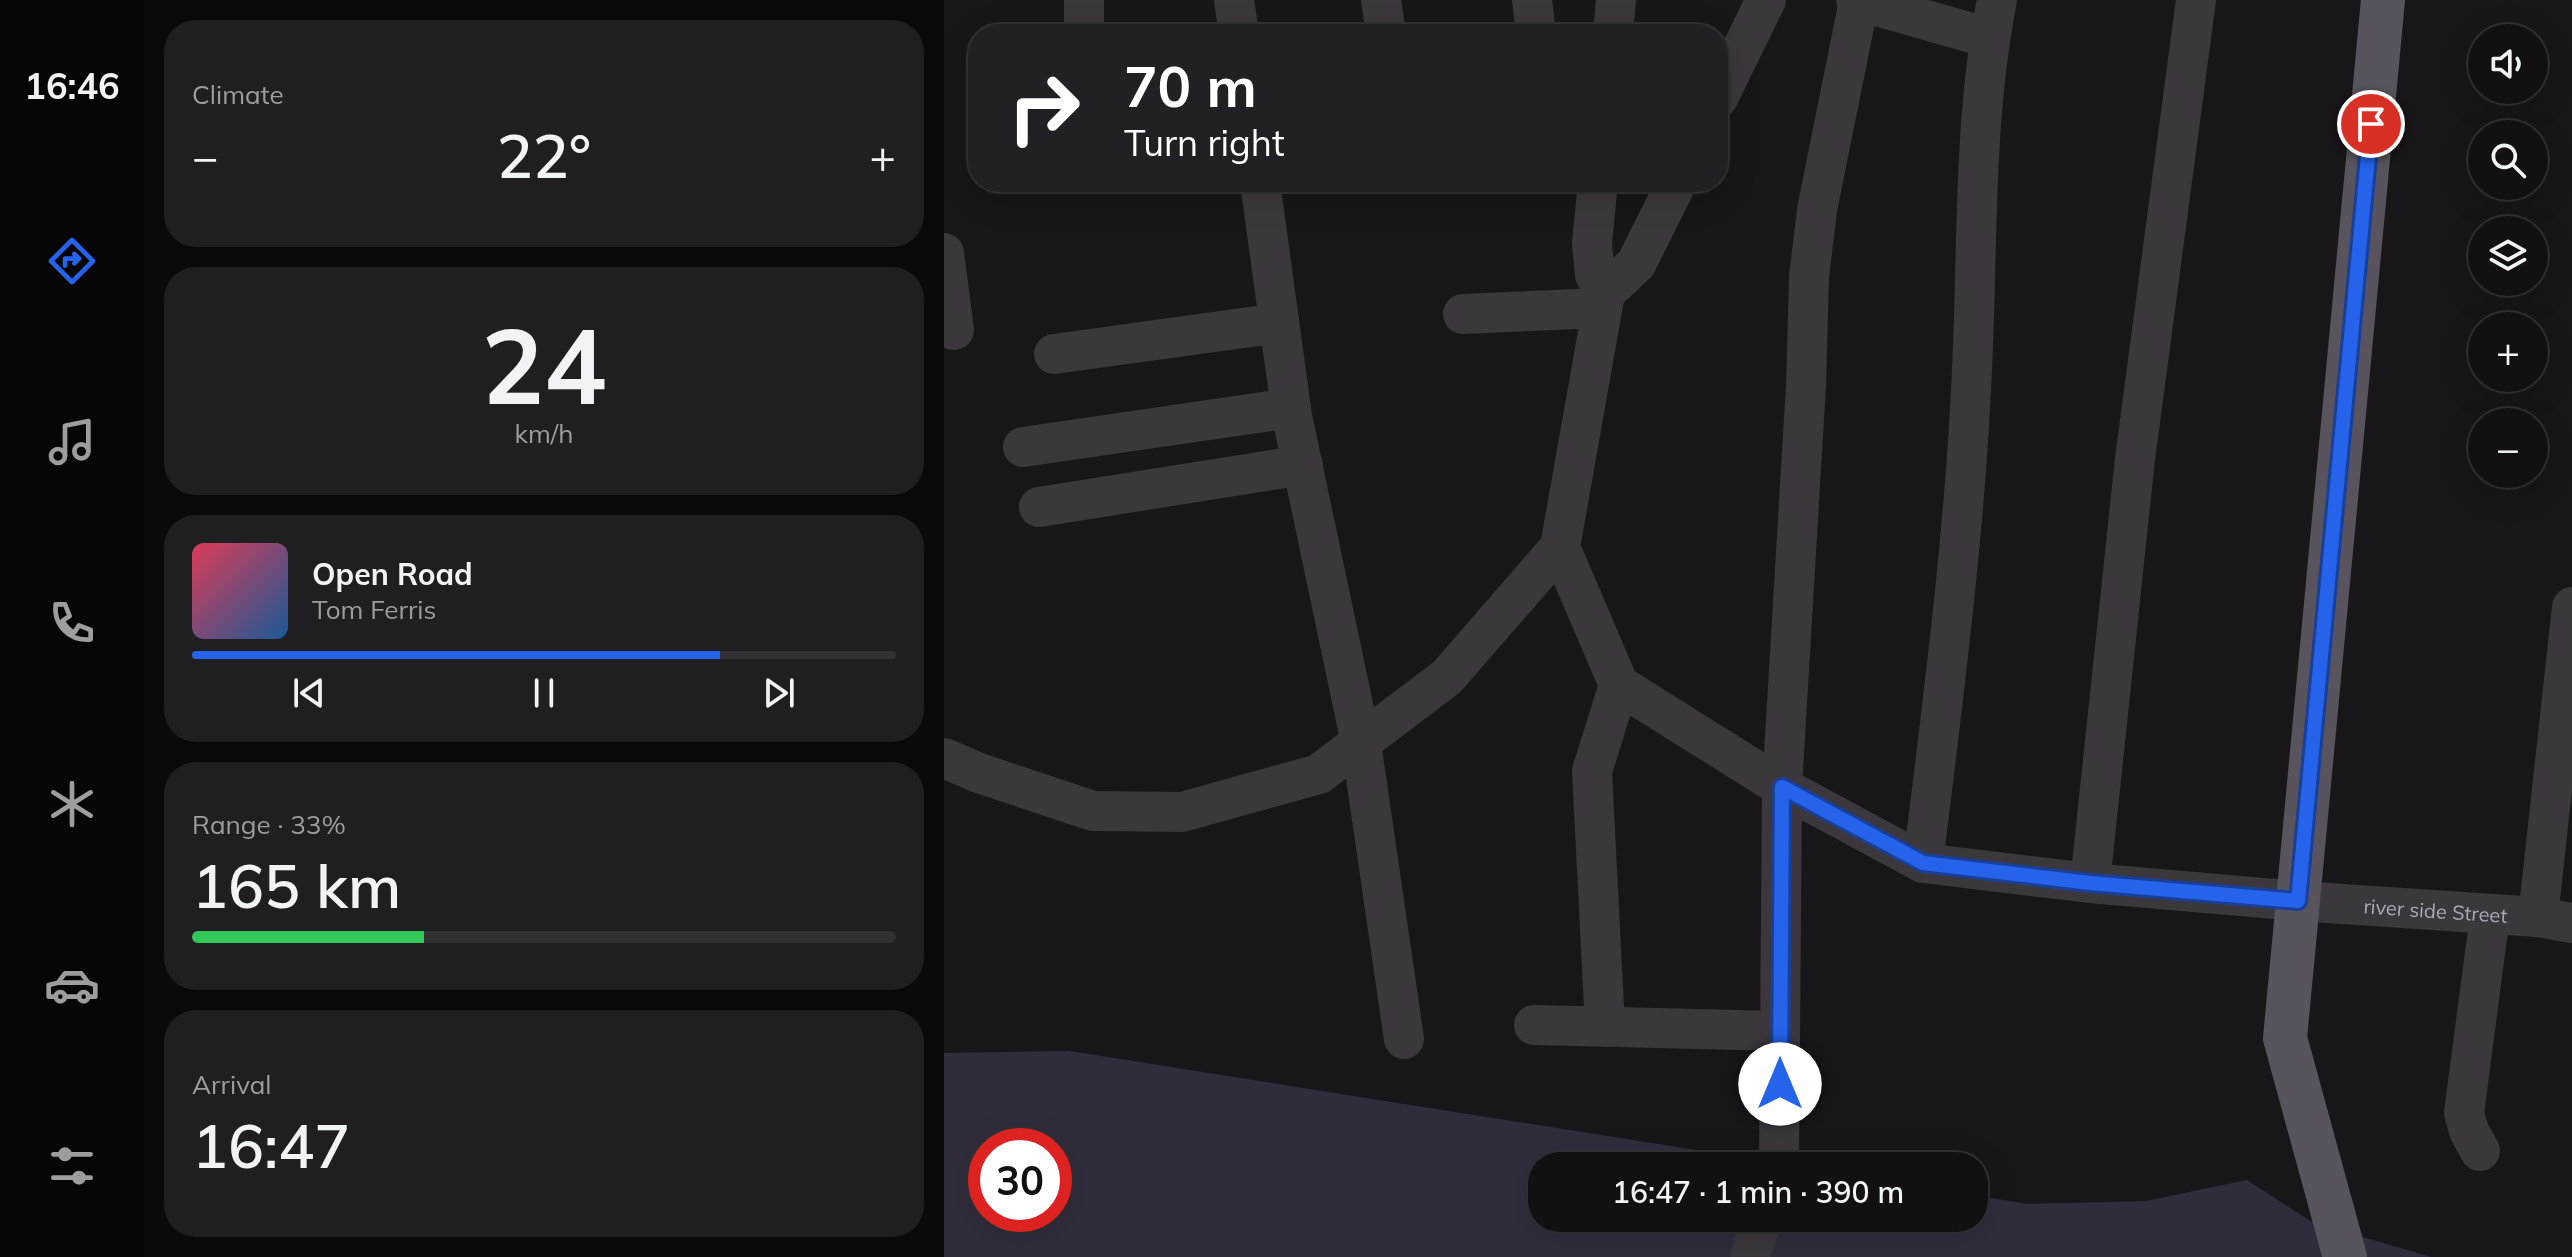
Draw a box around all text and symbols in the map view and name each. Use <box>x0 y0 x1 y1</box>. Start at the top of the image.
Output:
map controls <box>2468 24 2548 488</box>
button: sound <box>2468 24 2548 104</box>
text: 70 m <box>1124 51 1257 121</box>
icon: right <box>992 56 1096 160</box>
text: 16:46 <box>24 63 120 108</box>
text: Climate <box>192 78 284 111</box>
pin <box>2337 90 2405 158</box>
icon: arrive <box>2349 102 2393 146</box>
text: 22° <box>497 118 591 193</box>
text: Turn right <box>1124 120 1285 165</box>
button: search <box>2468 120 2548 200</box>
text: − <box>192 129 218 184</box>
text: + <box>870 129 896 184</box>
button: layers <box>2468 216 2548 296</box>
icon: directions <box>44 233 100 289</box>
text: 24 <box>482 299 606 430</box>
button: + <box>2468 312 2548 392</box>
button: − <box>2468 408 2548 488</box>
icon: music <box>44 414 100 470</box>
text: km/h <box>515 417 573 450</box>
text: Open Road <box>312 555 473 593</box>
text: Tom Ferris <box>312 593 436 626</box>
icon: phone <box>44 595 100 651</box>
icon: previous <box>287 671 331 715</box>
icon: pause <box>522 671 566 715</box>
icon: next <box>757 671 801 715</box>
icon: climate <box>44 776 100 832</box>
text: Range · 33% <box>192 808 346 841</box>
text: 165 km <box>192 848 401 923</box>
street label: river side Street <box>2363 893 2508 927</box>
icon: car <box>44 957 100 1013</box>
position arrow <box>1738 1042 1822 1126</box>
text: Arrival <box>192 1068 272 1101</box>
text: 16:47 <box>192 1108 350 1183</box>
speed limit sign: 30 <box>968 1128 1072 1232</box>
icon: filters <box>44 1138 100 1194</box>
text: 16:47 · 1 min · 390 m <box>1612 1173 1904 1211</box>

